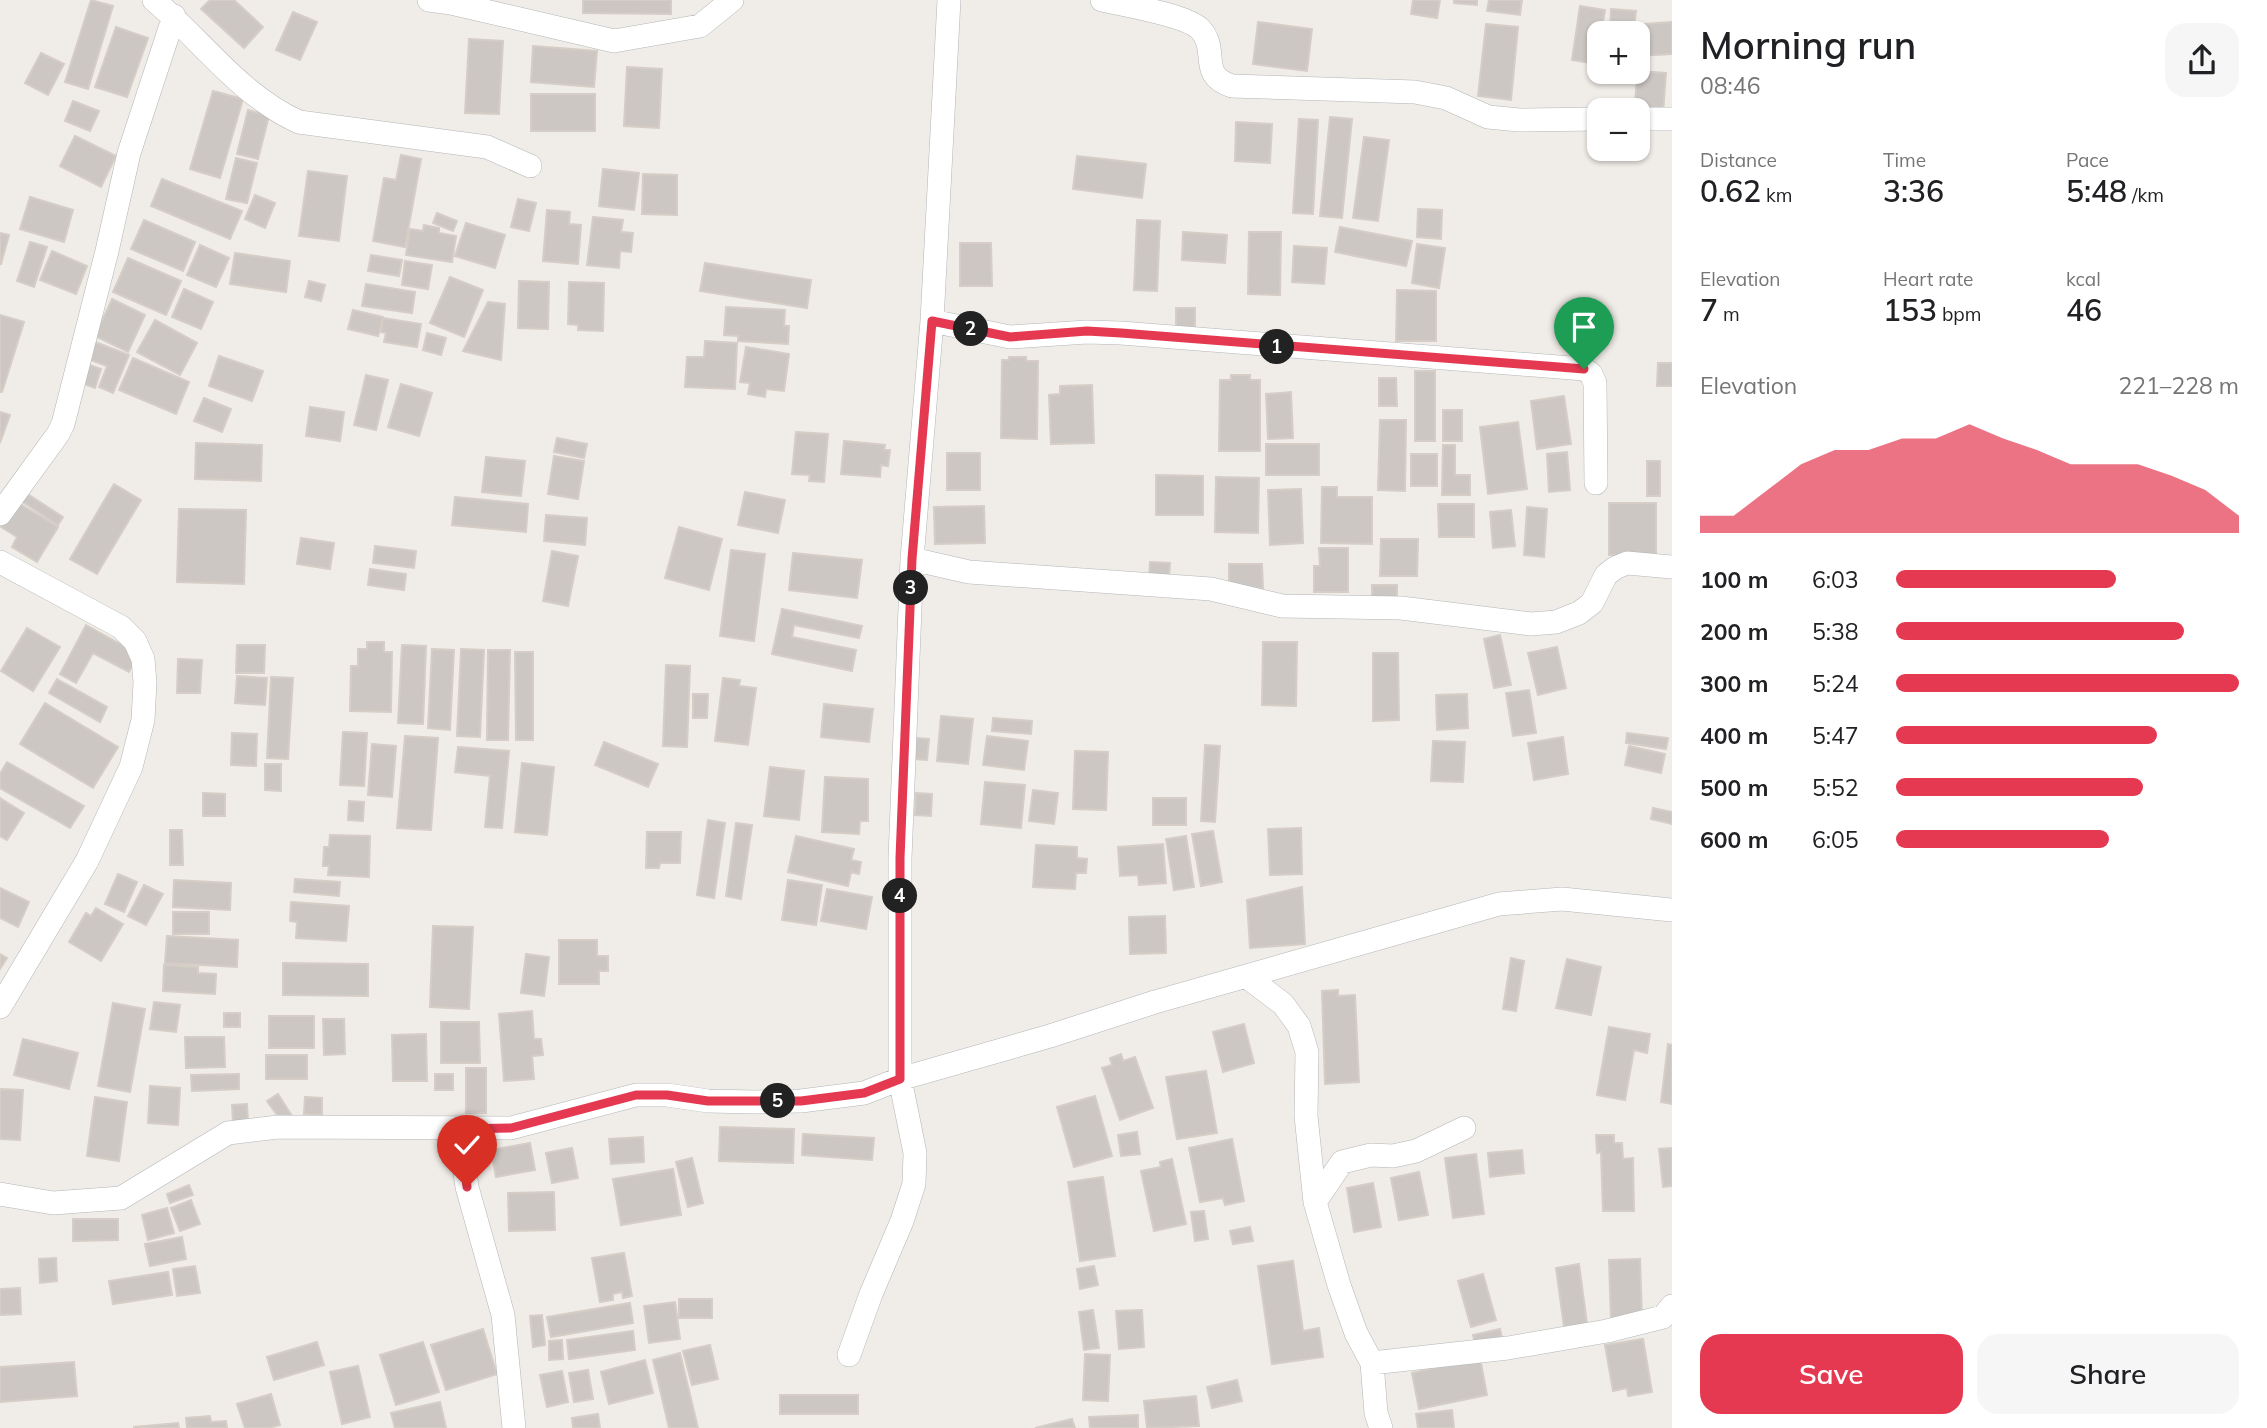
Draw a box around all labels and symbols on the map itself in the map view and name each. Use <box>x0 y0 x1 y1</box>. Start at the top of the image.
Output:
pin <box>1554 297 1614 369</box>
pin: 2 <box>954 312 988 346</box>
pin: 1 <box>1260 330 1294 364</box>
pin: 3 <box>894 570 928 606</box>
pin: 4 <box>883 878 918 914</box>
pin: 5 <box>760 1084 796 1118</box>
pin <box>437 1115 497 1187</box>

